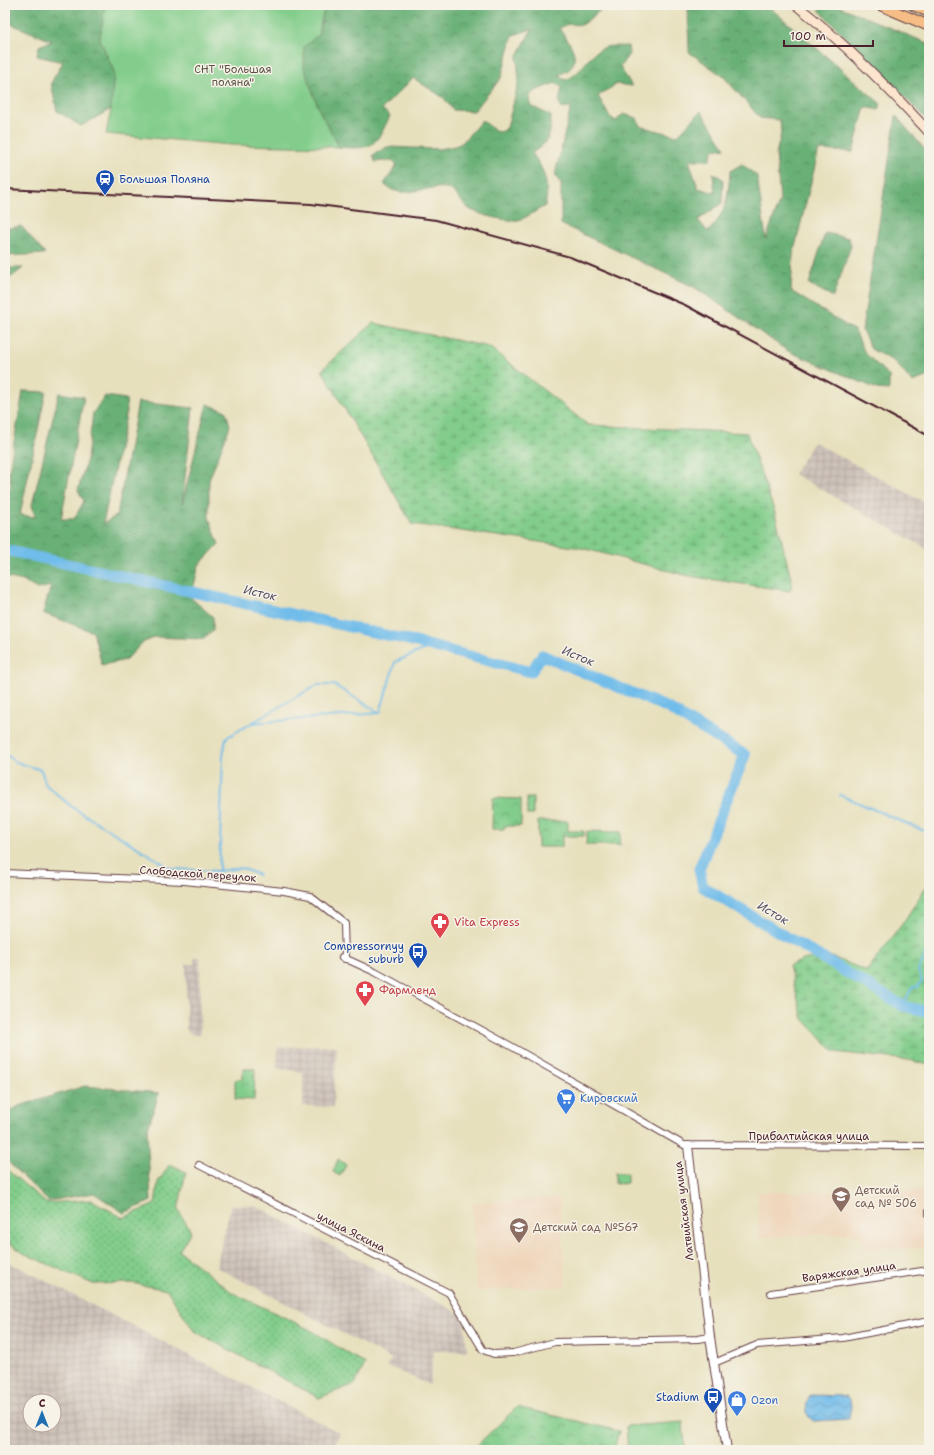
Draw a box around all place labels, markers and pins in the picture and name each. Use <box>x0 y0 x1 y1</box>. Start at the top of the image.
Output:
station icon: Большая Поляна <box>94 168 116 196</box>
place label: Большая Поляна <box>119 172 210 187</box>
pharmacy icon: Vita Express <box>429 911 451 939</box>
place label: Vita Express <box>454 915 520 930</box>
place label: Compressornyy suburb <box>324 939 404 967</box>
bus stop icon: Compressornyy suburb <box>407 941 429 969</box>
pharmacy icon: Фармленд <box>354 979 376 1007</box>
place label: Фармленд <box>379 983 436 998</box>
supermarket icon: Кировский <box>555 1087 577 1115</box>
place label: Кировский <box>580 1091 638 1106</box>
place label: Детский сад № 506 <box>855 1183 917 1211</box>
school or university icon: Детский сад № 506 <box>830 1185 852 1213</box>
school or university icon: Детский сад №567 <box>508 1216 530 1244</box>
place label: Детский сад №567 <box>533 1220 639 1235</box>
bus stop icon: Stadium <box>702 1386 724 1414</box>
shop icon: Ozon <box>726 1389 748 1417</box>
place label: Stadium <box>656 1390 700 1405</box>
place label: Ozon <box>751 1393 779 1408</box>

